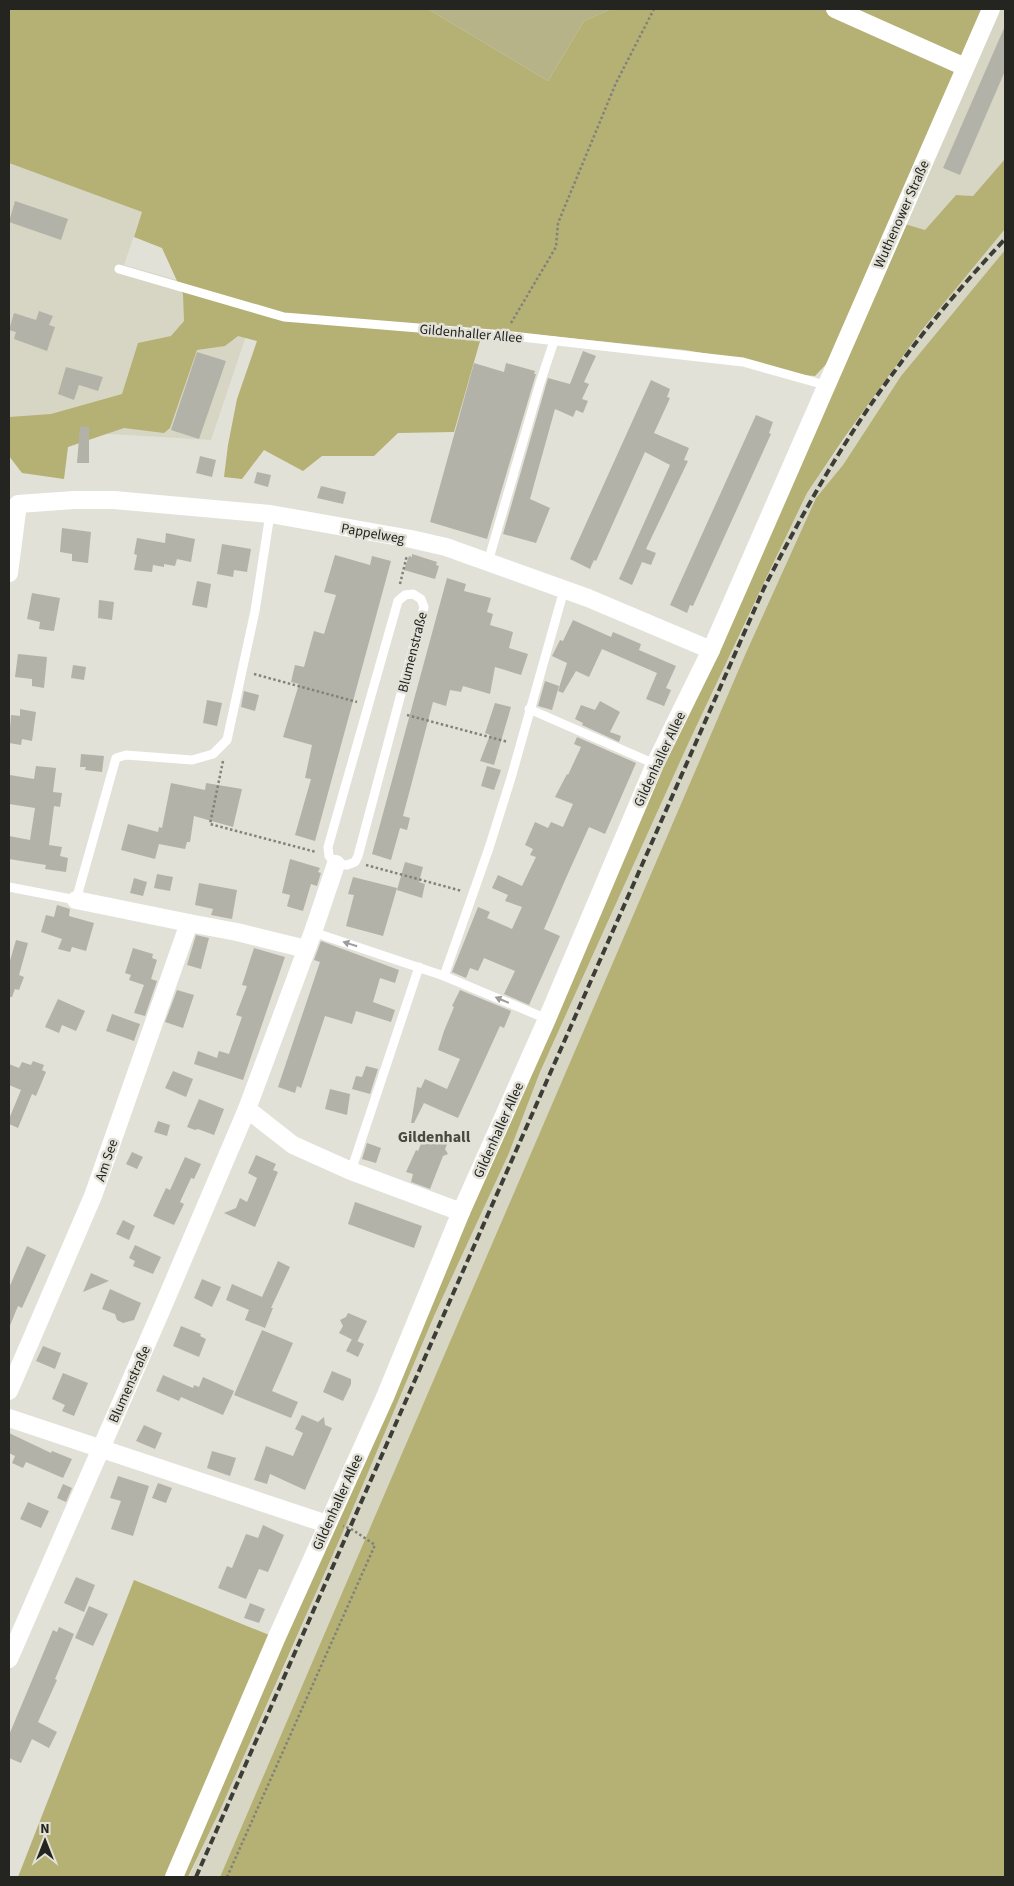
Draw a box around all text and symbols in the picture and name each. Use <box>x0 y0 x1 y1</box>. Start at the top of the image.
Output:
street label: Wuthenower Straße <box>869 157 935 272</box>
street label: Gildenhaller Allee <box>419 320 523 348</box>
street label: Pappelweg <box>339 519 406 549</box>
street label: Blumenstraße <box>393 610 433 695</box>
street label: Gildenhaller Allee <box>629 708 691 810</box>
one-way arrow <box>342 940 357 948</box>
one-way arrow <box>495 996 509 1004</box>
street label: Gildenhaller Allee <box>469 1079 529 1182</box>
district label: Gildenhall <box>398 1126 471 1148</box>
street label: Am See <box>90 1137 123 1184</box>
street label: Blumenstraße <box>104 1343 156 1426</box>
street label: Gildenhaller Allee <box>308 1451 368 1554</box>
north arrow <box>20 1816 70 1866</box>
text: N <box>40 1819 50 1839</box>

